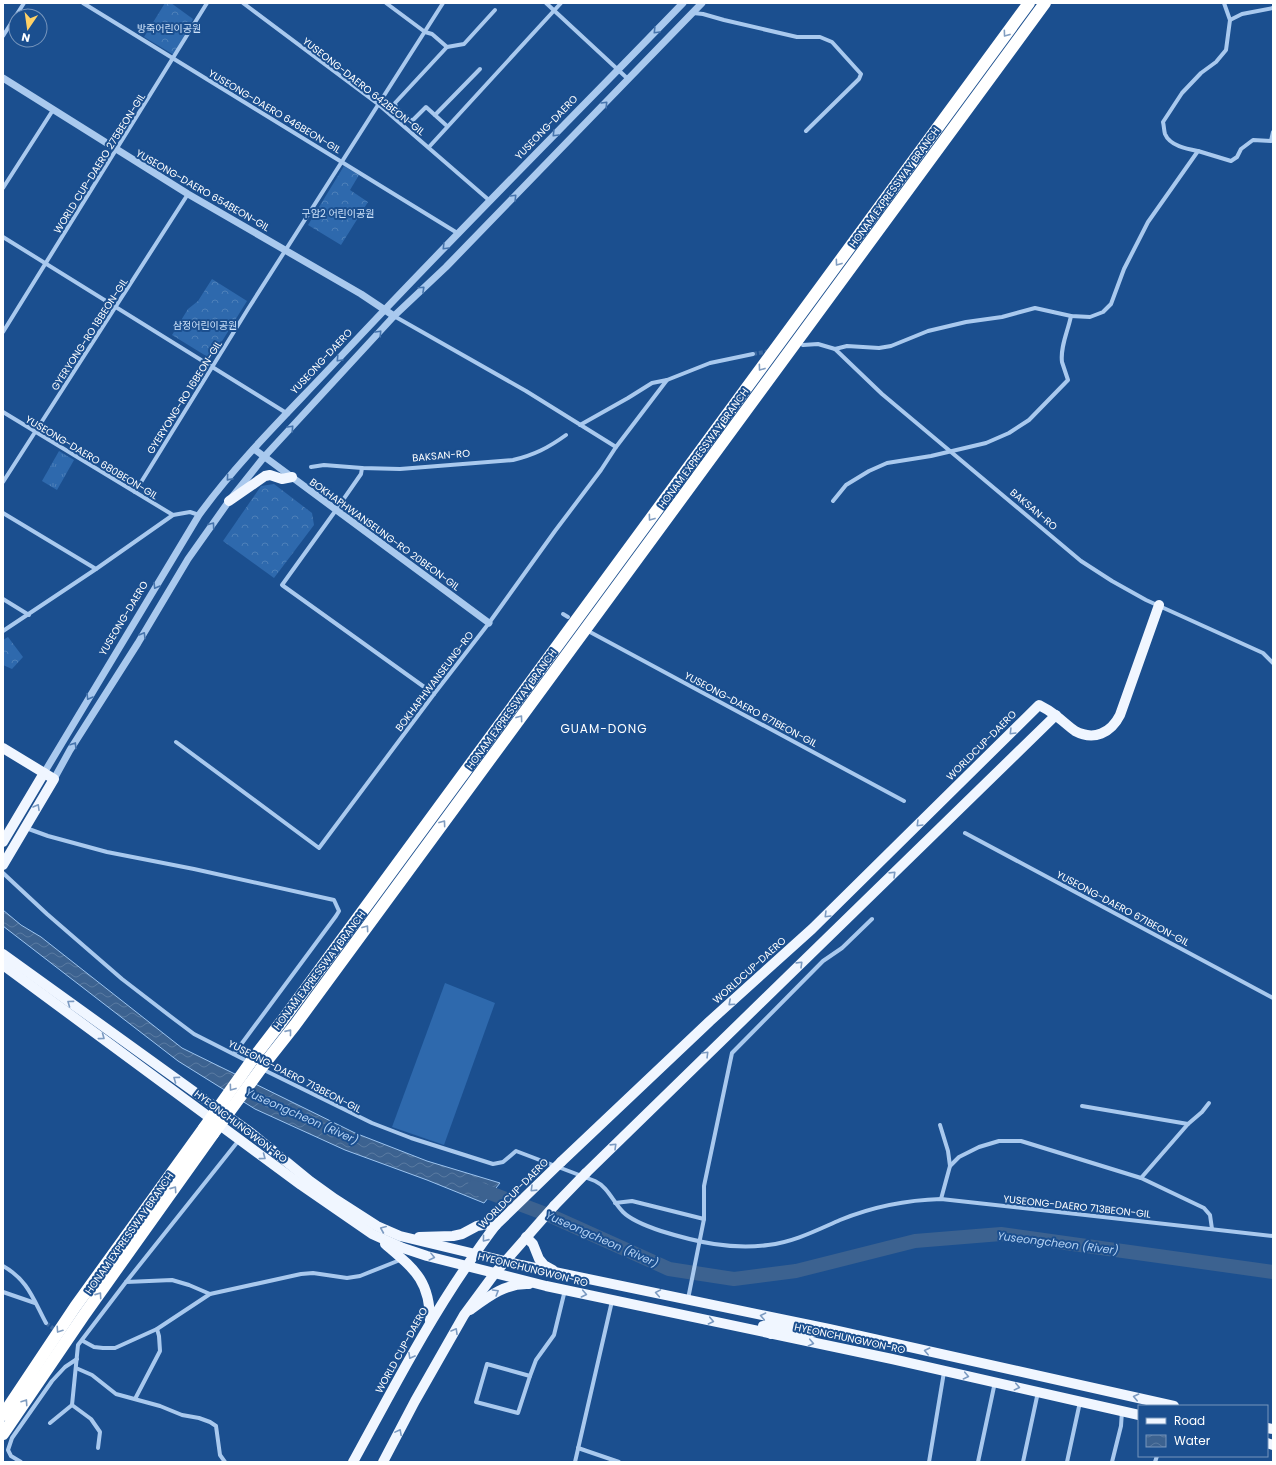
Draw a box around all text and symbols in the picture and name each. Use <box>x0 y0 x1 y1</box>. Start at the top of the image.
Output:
north arrow <box>8 8 48 48</box>
park label: 방죽어린이공원 <box>137 21 201 36</box>
one-way arrow <box>653 26 661 34</box>
text: N <box>20 29 32 46</box>
one-way arrow <box>1004 30 1011 37</box>
street label: YUSEONG-DAERO 642BEON-GIL <box>299 34 429 139</box>
street label: YUSEONG-DAERO 646BEON-GIL <box>206 66 345 157</box>
street label: WORLD CUP-DAERO 275BEON-GIL <box>50 90 149 236</box>
street label: YUSEONG-DAERO <box>512 92 581 163</box>
one-way arrow <box>600 101 607 109</box>
street label: HONAM EXPRESSWAY BRANCH <box>846 124 943 251</box>
one-way arrow <box>552 129 560 137</box>
street label: YUSEONG-DAERO 654BEON-GIL <box>133 146 273 235</box>
one-way arrow <box>509 194 517 202</box>
park label: 구암2 어린이공원 <box>302 206 374 221</box>
one-way arrow <box>442 242 450 250</box>
one-way arrow <box>835 259 843 266</box>
street label: GYERYONG-RO 18BEON-GIL <box>47 275 132 393</box>
one-way arrow <box>418 287 425 294</box>
park label: 삼정어린이공원 <box>173 318 237 333</box>
street label: YUSEONG-DAERO <box>287 325 356 397</box>
one-way arrow <box>374 330 382 338</box>
street label: GYERYONG-RO 16BEON-GIL <box>143 337 226 457</box>
one-way arrow <box>336 354 344 362</box>
one-way arrow <box>758 364 766 371</box>
street label: HONAM EXPRESSWAY BRANCH <box>655 385 752 512</box>
street label: YUSEONG-DAERO 680BEON-GIL <box>23 412 162 503</box>
one-way arrow <box>286 425 293 433</box>
street label: BAKSAN-RO <box>412 445 471 465</box>
one-way arrow <box>226 473 233 481</box>
street label: BOKHAPHWANSEUNG-RO 20BEON-GIL <box>306 475 464 595</box>
street label: BAKSAN-RO <box>1007 485 1061 534</box>
one-way arrow <box>648 514 656 521</box>
one-way arrow <box>207 522 215 529</box>
street label: YUSEONG-DAERO <box>95 578 152 658</box>
one-way arrow <box>154 582 161 589</box>
street label: BOKHAPHWANSEUNG-RO <box>392 628 477 734</box>
one-way arrow <box>138 632 146 639</box>
street label: HONAM EXPRESSWAY BRANCH <box>463 646 560 773</box>
street label: YUSEONG-DAERO 671BEON-GIL <box>682 668 820 751</box>
one-way arrow <box>87 693 94 700</box>
street label: WORLDCUP-DAERO <box>943 707 1020 784</box>
one-way arrow <box>515 715 523 722</box>
district label: GUAM-DONG <box>560 720 648 737</box>
one-way arrow <box>1009 727 1016 735</box>
one-way arrow <box>69 742 76 749</box>
one-way arrow <box>33 804 40 811</box>
one-way arrow <box>916 819 924 827</box>
one-way arrow <box>438 820 446 827</box>
street label: YUSEONG-DAERO 671BEON-GIL <box>1054 867 1192 950</box>
one-way arrow <box>888 871 896 878</box>
street label: HONAM EXPRESSWAY BRANCH <box>270 908 369 1033</box>
one-way arrow <box>824 910 832 918</box>
one-way arrow <box>361 925 368 932</box>
street label: WORLDCUP-DAERO <box>709 933 789 1007</box>
one-way arrow <box>795 961 803 969</box>
one-way arrow <box>728 998 736 1006</box>
one-way arrow <box>68 1001 75 1008</box>
one-way arrow <box>284 1030 291 1037</box>
one-way arrow <box>98 1033 105 1040</box>
street label: YUSEONG-DAERO 713BEON-GIL <box>225 1036 365 1117</box>
one-way arrow <box>701 1052 709 1059</box>
one-way arrow <box>173 1077 180 1084</box>
one-way arrow <box>229 1084 237 1091</box>
water label: Yuseongcheon (River) <box>243 1084 361 1148</box>
street label: HYEONCHUNGWON-RO <box>191 1086 290 1166</box>
one-way arrow <box>609 1143 617 1151</box>
one-way arrow <box>258 1152 265 1159</box>
street label: WORLDCUP-DAERO <box>475 1155 552 1232</box>
street label: HONAM EXPRESSWAY BRANCH <box>82 1169 177 1297</box>
one-way arrow <box>530 1184 538 1192</box>
one-way arrow <box>169 1186 177 1193</box>
street label: YUSEONG-DAERO 713BEON-GIL <box>1003 1191 1152 1222</box>
water label: Yuseongcheon (River) <box>543 1207 661 1271</box>
one-way arrow <box>380 1225 387 1233</box>
water label: Yuseongcheon (River) <box>997 1228 1119 1258</box>
one-way arrow <box>483 1234 490 1241</box>
street label: HYEONCHUNGWON-RO <box>476 1249 590 1290</box>
one-way arrow <box>429 1253 435 1261</box>
one-way arrow <box>492 1290 499 1297</box>
one-way arrow <box>581 1290 587 1298</box>
one-way arrow <box>655 1290 661 1298</box>
one-way arrow <box>94 1292 102 1299</box>
street label: WORLD CUP-DAERO <box>372 1304 431 1396</box>
one-way arrow <box>760 1312 766 1320</box>
one-way arrow <box>708 1317 715 1325</box>
street label: HYEONCHUNGWON-RO <box>793 1319 907 1358</box>
one-way arrow <box>57 1326 64 1333</box>
one-way arrow <box>450 1328 457 1335</box>
one-way arrow <box>808 1338 814 1346</box>
one-way arrow <box>924 1348 931 1356</box>
one-way arrow <box>409 1352 416 1359</box>
one-way arrow <box>963 1371 969 1380</box>
one-way arrow <box>1014 1382 1020 1390</box>
one-way arrow <box>1132 1394 1139 1402</box>
one-way arrow <box>20 1399 28 1406</box>
legend <box>1138 1405 1268 1457</box>
text: Road <box>1174 1412 1205 1429</box>
one-way arrow <box>394 1428 402 1436</box>
text: Water <box>1174 1432 1211 1449</box>

